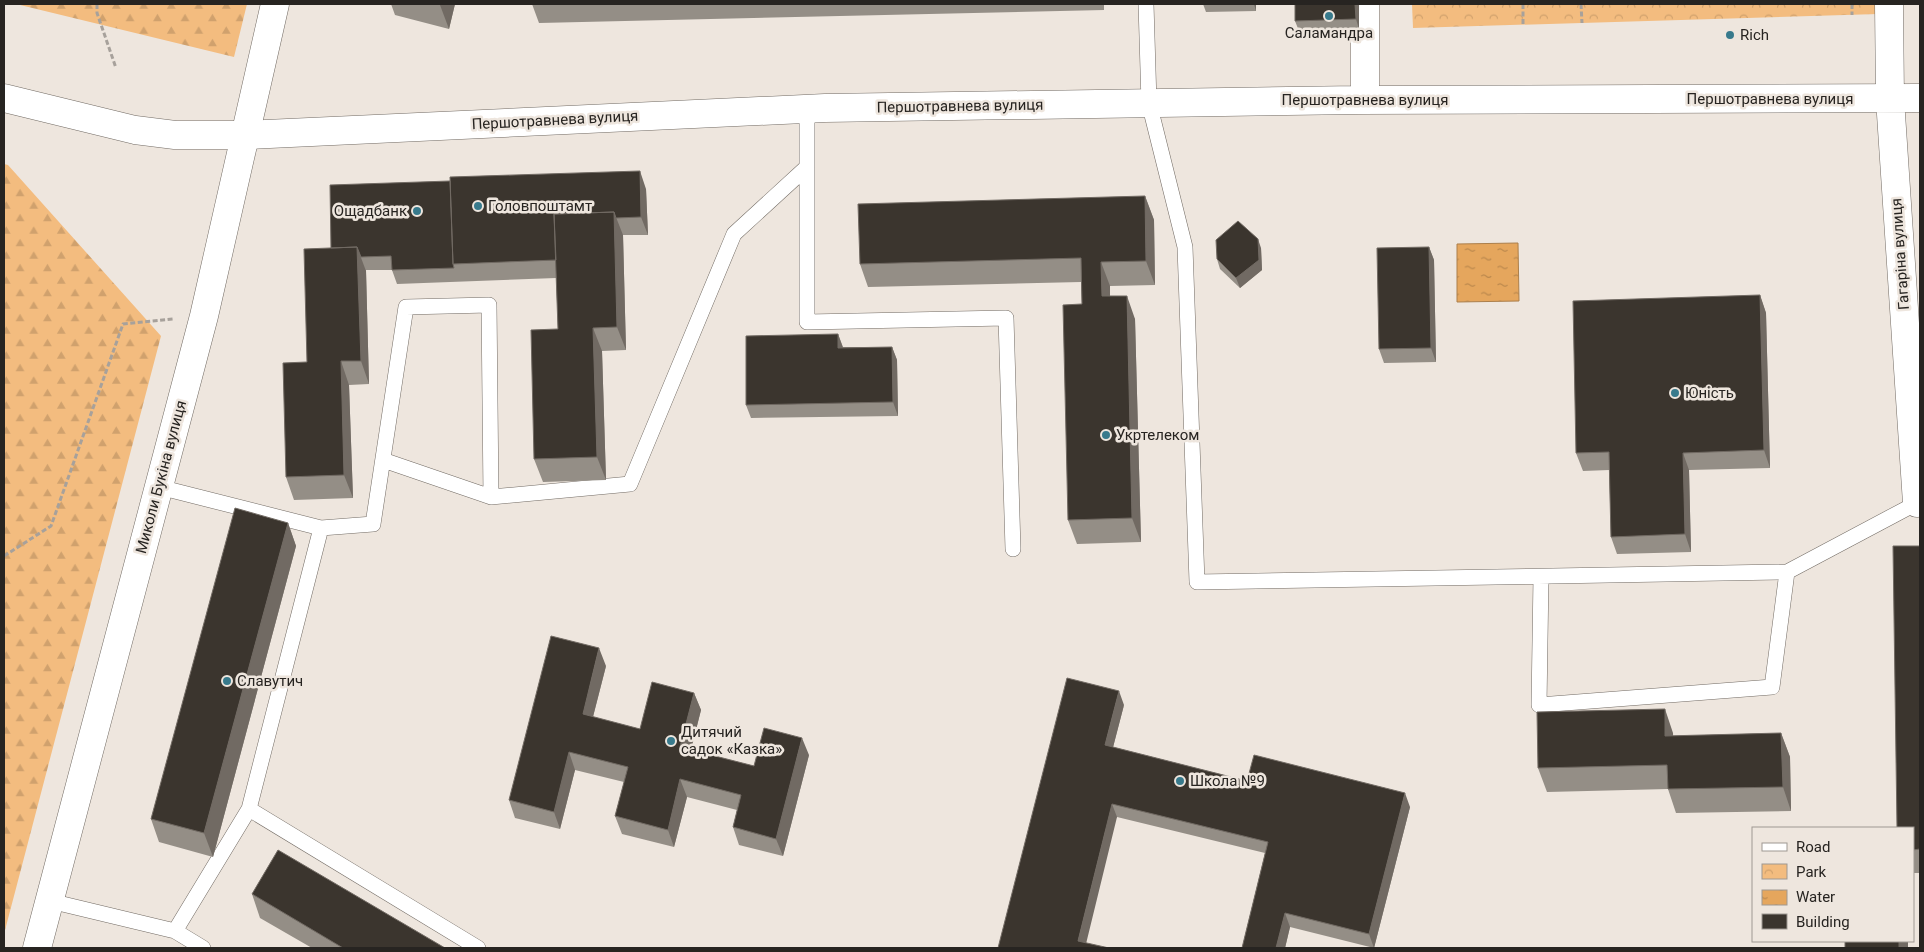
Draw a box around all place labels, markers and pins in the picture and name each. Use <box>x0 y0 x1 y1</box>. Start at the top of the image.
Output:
marker: Саламандра <box>1323 10 1335 22</box>
place label: Саламандра <box>1285 24 1373 42</box>
place label: Rich <box>1740 26 1769 44</box>
marker: Rich <box>1724 29 1736 41</box>
place label: Головпоштамт <box>488 197 592 215</box>
marker: Головпоштамт <box>472 200 484 212</box>
place label: Ощадбанк <box>334 202 407 220</box>
marker: Ощадбанк <box>411 205 423 217</box>
place label: Юність <box>1685 384 1734 402</box>
marker: Юність <box>1669 387 1681 399</box>
place label: Укртелеком <box>1116 426 1199 444</box>
marker: Укртелеком <box>1100 429 1112 441</box>
place label: Славутич <box>237 672 303 690</box>
marker: Славутич <box>221 675 233 687</box>
place label: Дитячий садок «Казка» <box>681 723 782 758</box>
marker: Дитячий садок «Казка» <box>665 735 677 747</box>
place label: Школа №9 <box>1190 772 1265 790</box>
marker: Школа №9 <box>1174 775 1186 787</box>

